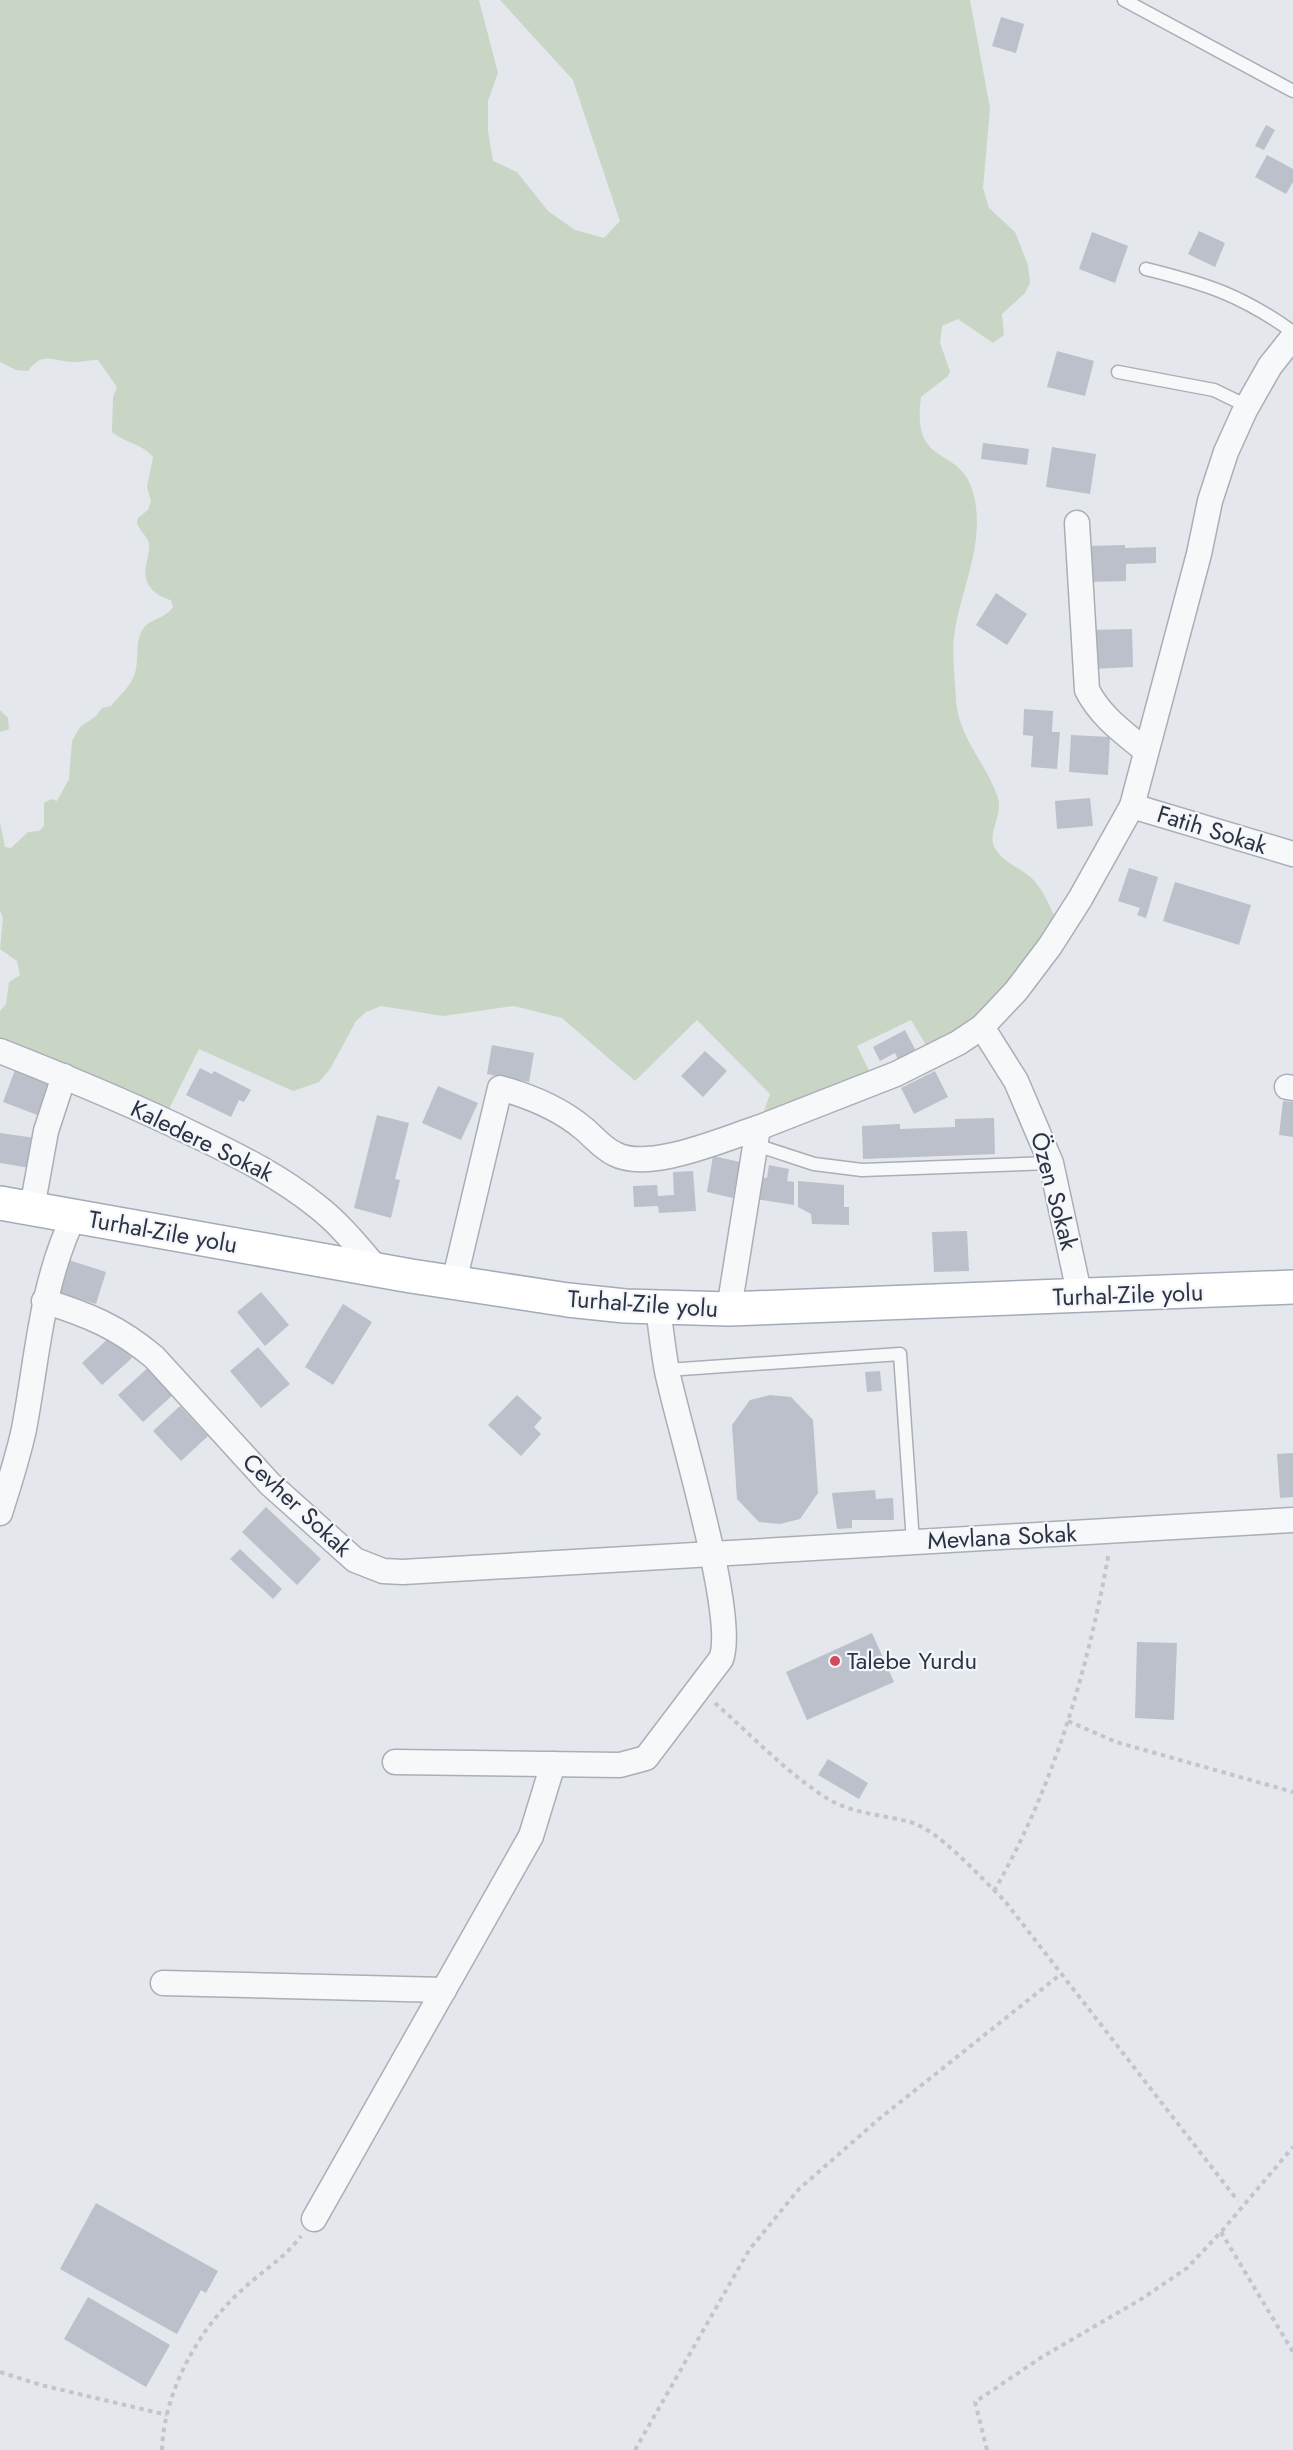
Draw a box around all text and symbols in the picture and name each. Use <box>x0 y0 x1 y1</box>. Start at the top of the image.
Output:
street label: Fatih Sokak <box>1153 796 1272 863</box>
street label: Kaledere Sokak <box>125 1091 280 1191</box>
street label: Özen Sokak <box>1022 1128 1087 1254</box>
street label: Turhal-Zile yolu <box>86 1201 240 1262</box>
street label: Turhal-Zile yolu <box>1052 1274 1204 1315</box>
street label: Turhal-Zile yolu <box>567 1281 719 1326</box>
street label: Cevher Sokak <box>235 1445 360 1565</box>
street label: Mevlana Sokak <box>926 1515 1078 1558</box>
place label: Talebe Yurdu <box>847 1643 977 1678</box>
marker: Talebe Yurdu <box>828 1654 842 1668</box>

